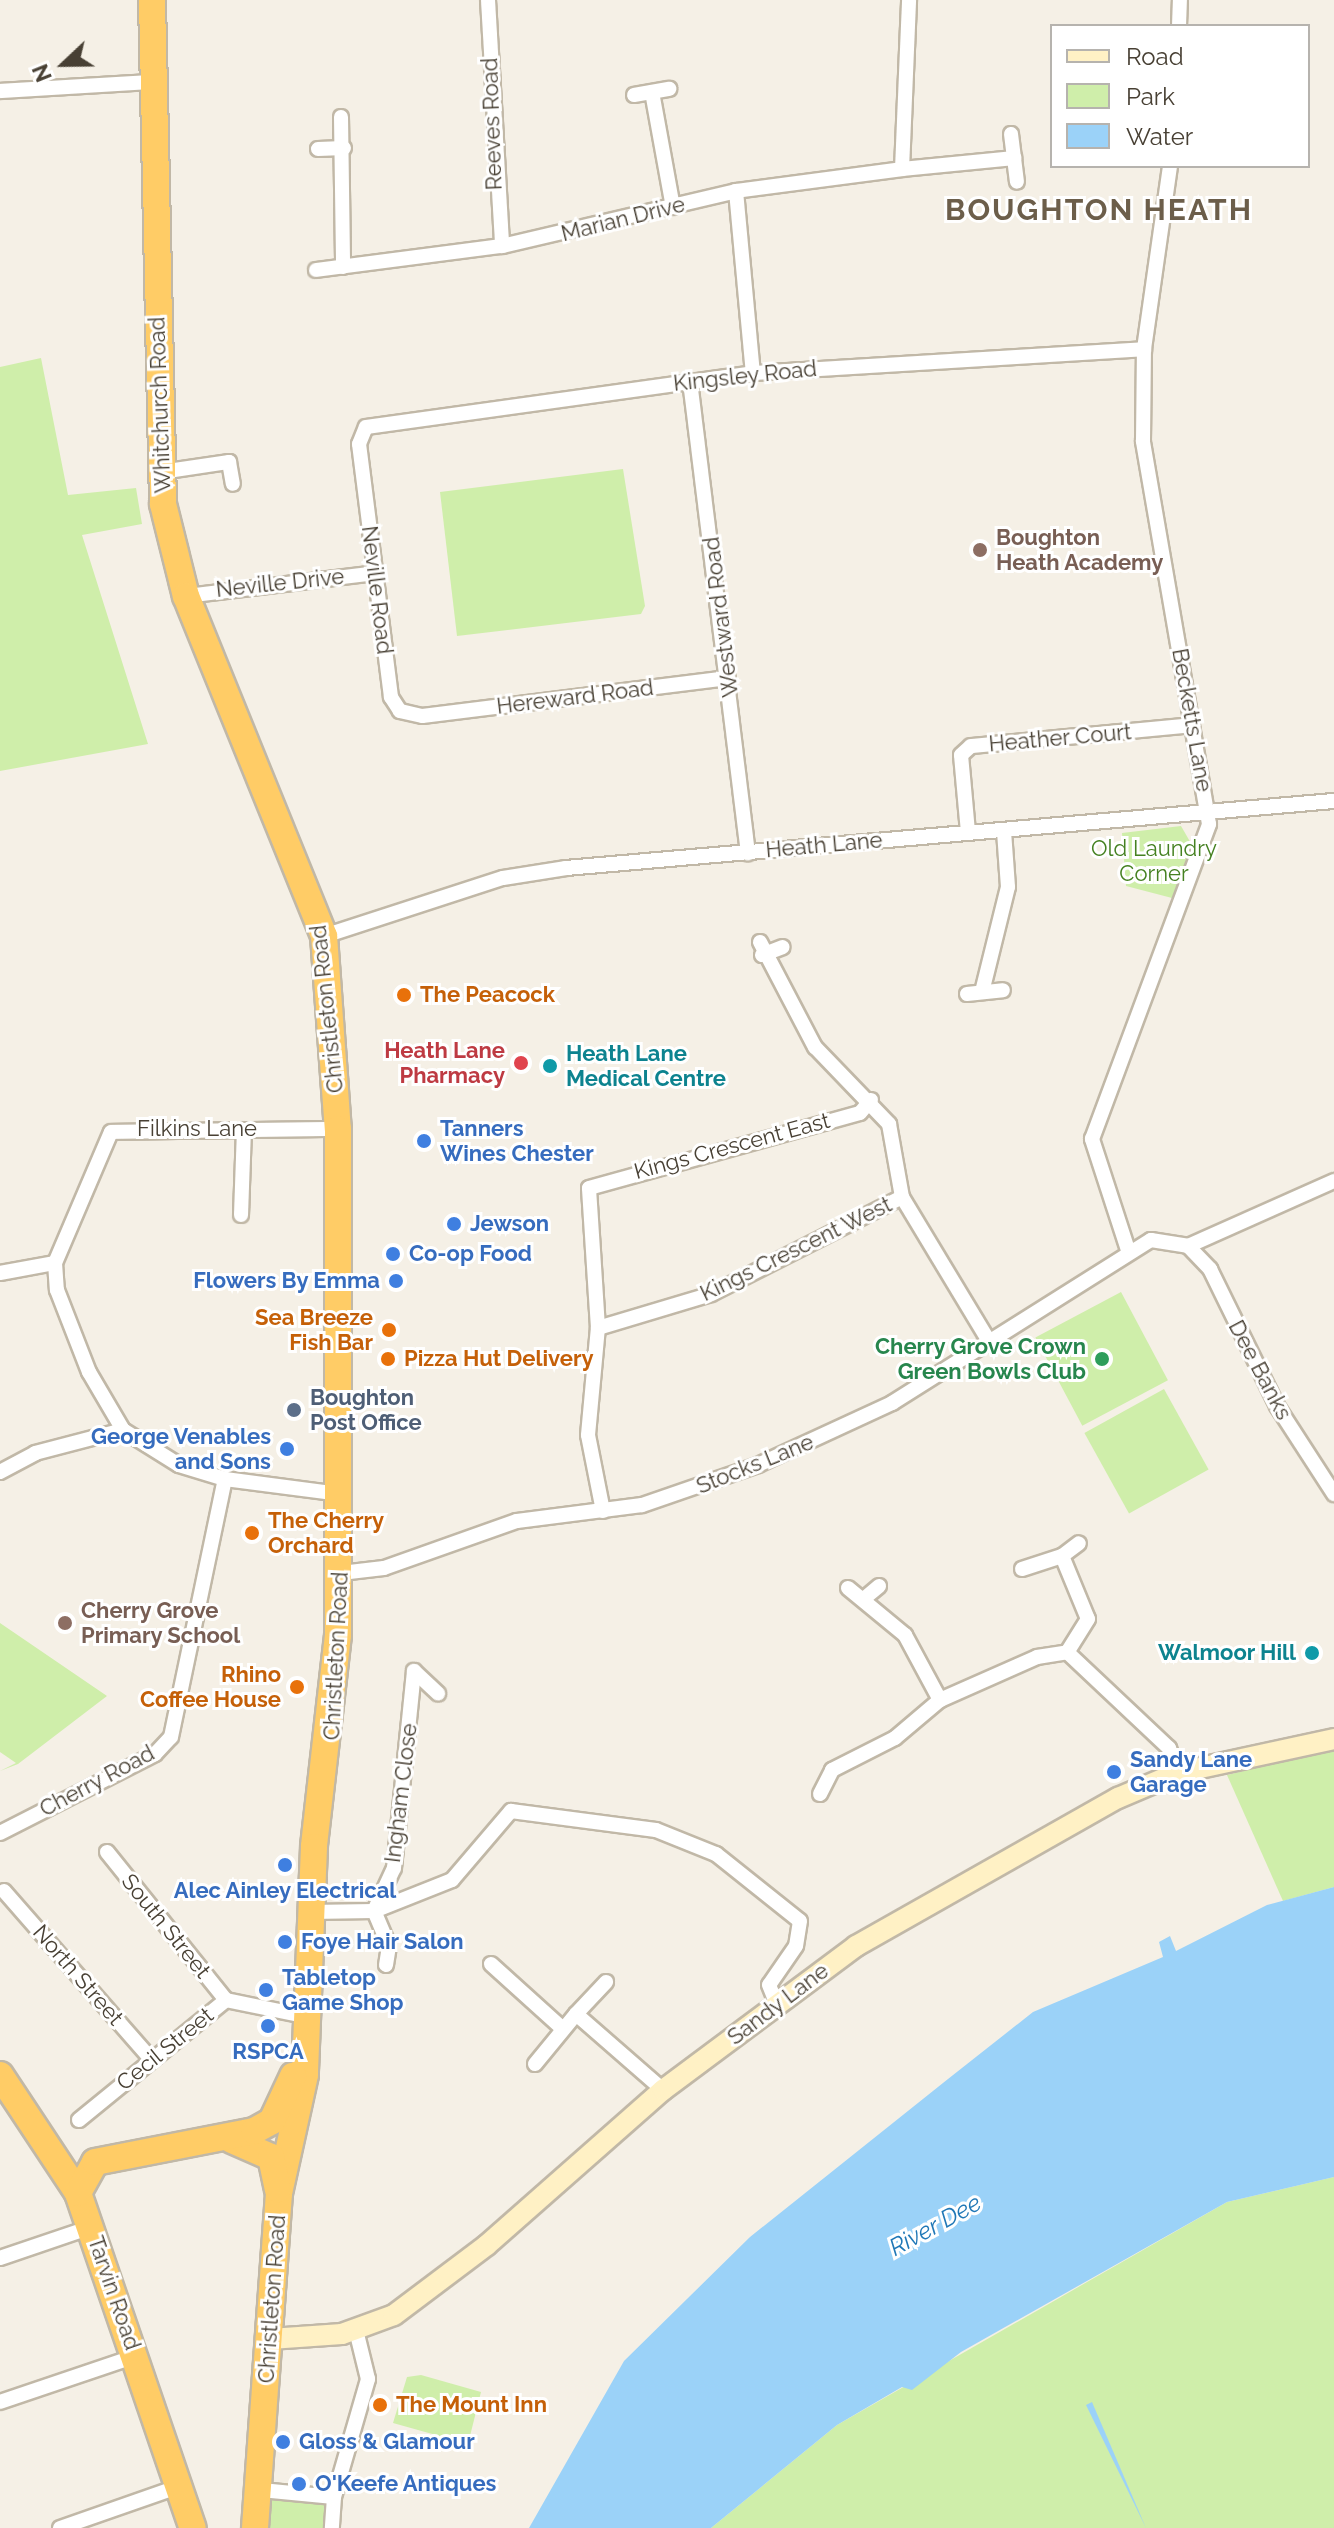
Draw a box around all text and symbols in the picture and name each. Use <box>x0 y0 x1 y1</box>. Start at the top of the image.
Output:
north arrow <box>24 24 104 104</box>
legend <box>1050 24 1310 168</box>
text: Road <box>1126 42 1184 71</box>
street label: Reeves Road <box>476 57 508 191</box>
text: N <box>27 60 57 86</box>
text: Park <box>1126 82 1175 111</box>
text: Water <box>1126 122 1193 151</box>
street label: Marian Drive <box>558 191 688 247</box>
district label: BOUGHTON HEATH <box>945 192 1253 228</box>
street label: Whitchurch Road <box>144 316 176 494</box>
street label: Kingsley Road <box>672 355 818 397</box>
street label: Neville Road <box>356 524 398 656</box>
place label: Boughton Heath Academy <box>996 524 1164 576</box>
street label: Westward Road <box>698 535 744 699</box>
marker: Boughton Heath Academy <box>971 541 989 559</box>
street label: Neville Drive <box>215 563 345 603</box>
street label: Becketts Lane <box>1166 646 1218 794</box>
street label: Hereward Road <box>495 674 655 720</box>
street label: Heather Court <box>987 719 1133 757</box>
street label: Heath Lane <box>764 827 884 863</box>
park label: Old Laundry Corner <box>1091 835 1217 886</box>
street label: Christleton Road <box>305 924 349 1094</box>
place label: The Peacock <box>420 982 555 1008</box>
marker: The Peacock <box>395 986 413 1004</box>
place label: Heath Lane Pharmacy <box>384 1037 505 1088</box>
place label: Heath Lane Medical Centre <box>566 1040 727 1092</box>
marker: Heath Lane Pharmacy <box>512 1054 530 1072</box>
marker: Heath Lane Medical Centre <box>541 1057 559 1075</box>
street label: Kings Crescent East <box>631 1107 833 1185</box>
place label: Tanners Wines Chester <box>440 1115 594 1166</box>
street label: Filkins Lane <box>137 1116 257 1142</box>
marker: Tanners Wines Chester <box>415 1132 433 1150</box>
street label: Kings Crescent West <box>696 1191 896 1307</box>
place label: Jewson <box>470 1211 549 1237</box>
marker: Jewson <box>445 1215 463 1233</box>
place label: Co-op Food <box>409 1241 532 1267</box>
marker: Co-op Food <box>384 1245 402 1263</box>
place label: Flowers By Emma <box>193 1268 380 1294</box>
marker: Flowers By Emma <box>387 1272 405 1290</box>
place label: Sea Breeze Fish Bar <box>255 1304 373 1356</box>
street label: Dee Banks <box>1223 1316 1297 1424</box>
marker: Sea Breeze Fish Bar <box>380 1321 398 1339</box>
place label: Cherry Grove Crown Green Bowls Club <box>874 1333 1086 1384</box>
place label: Pizza Hut Delivery <box>404 1346 594 1372</box>
marker: Pizza Hut Delivery <box>379 1350 397 1368</box>
marker: Cherry Grove Crown Green Bowls Club <box>1093 1350 1111 1368</box>
place label: Boughton Post Office <box>310 1384 422 1436</box>
marker: Boughton Post Office <box>285 1401 303 1419</box>
place label: George Venables and Sons <box>90 1423 271 1474</box>
street label: Stocks Lane <box>693 1429 817 1499</box>
marker: George Venables and Sons <box>278 1440 296 1458</box>
place label: The Cherry Orchard <box>268 1507 384 1558</box>
marker: The Cherry Orchard <box>243 1524 261 1542</box>
street label: Christleton Road <box>318 1571 354 1741</box>
place label: Cherry Grove Primary School <box>81 1597 241 1648</box>
marker: Cherry Grove Primary School <box>56 1614 74 1632</box>
place label: Walmoor Hill <box>1158 1640 1296 1666</box>
marker: Walmoor Hill <box>1303 1644 1321 1662</box>
place label: Rhino Coffee House <box>140 1661 281 1712</box>
marker: Rhino Coffee House <box>288 1678 306 1696</box>
street label: Ingham Close <box>379 1722 423 1864</box>
street label: Cherry Road <box>35 1740 159 1822</box>
place label: Sandy Lane Garage <box>1130 1746 1253 1798</box>
marker: Sandy Lane Garage <box>1105 1763 1123 1781</box>
marker: Alec Ainley Electrical <box>276 1856 294 1874</box>
street label: South Street <box>116 1869 216 1983</box>
place label: Alec Ainley Electrical <box>173 1878 397 1904</box>
street label: North Street <box>27 1919 129 2031</box>
place label: Foye Hair Salon <box>301 1929 464 1955</box>
marker: Foye Hair Salon <box>276 1933 294 1951</box>
street label: Sandy Lane <box>722 1957 834 2051</box>
place label: Tabletop Game Shop <box>282 1964 404 2016</box>
marker: Tabletop Game Shop <box>257 1981 275 1999</box>
street label: Cecil Street <box>111 2002 219 2096</box>
marker: RSPCA <box>259 2017 277 2035</box>
place label: RSPCA <box>232 2039 304 2065</box>
water label: River Dee <box>884 2188 986 2262</box>
street label: Christleton Road <box>253 2214 291 2384</box>
street label: Tarvin Road <box>82 2233 146 2353</box>
place label: The Mount Inn <box>396 2392 547 2418</box>
marker: The Mount Inn <box>371 2396 389 2414</box>
place label: Gloss & Glamour <box>299 2429 475 2455</box>
marker: Gloss & Glamour <box>274 2433 292 2451</box>
place label: O'Keefe Antiques <box>315 2471 497 2497</box>
marker: O'Keefe Antiques <box>290 2475 308 2493</box>

